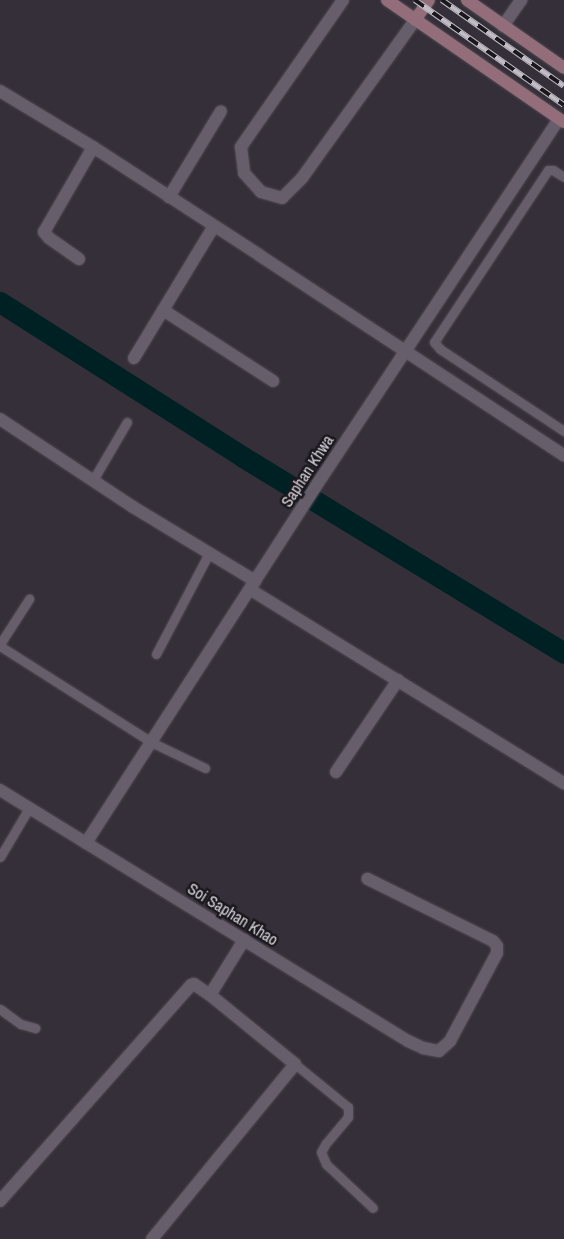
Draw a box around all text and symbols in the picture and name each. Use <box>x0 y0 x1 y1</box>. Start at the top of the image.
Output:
street label: Saphan Khwa <box>277 432 337 510</box>
street label: Soi Saphan Khao <box>184 879 282 949</box>

